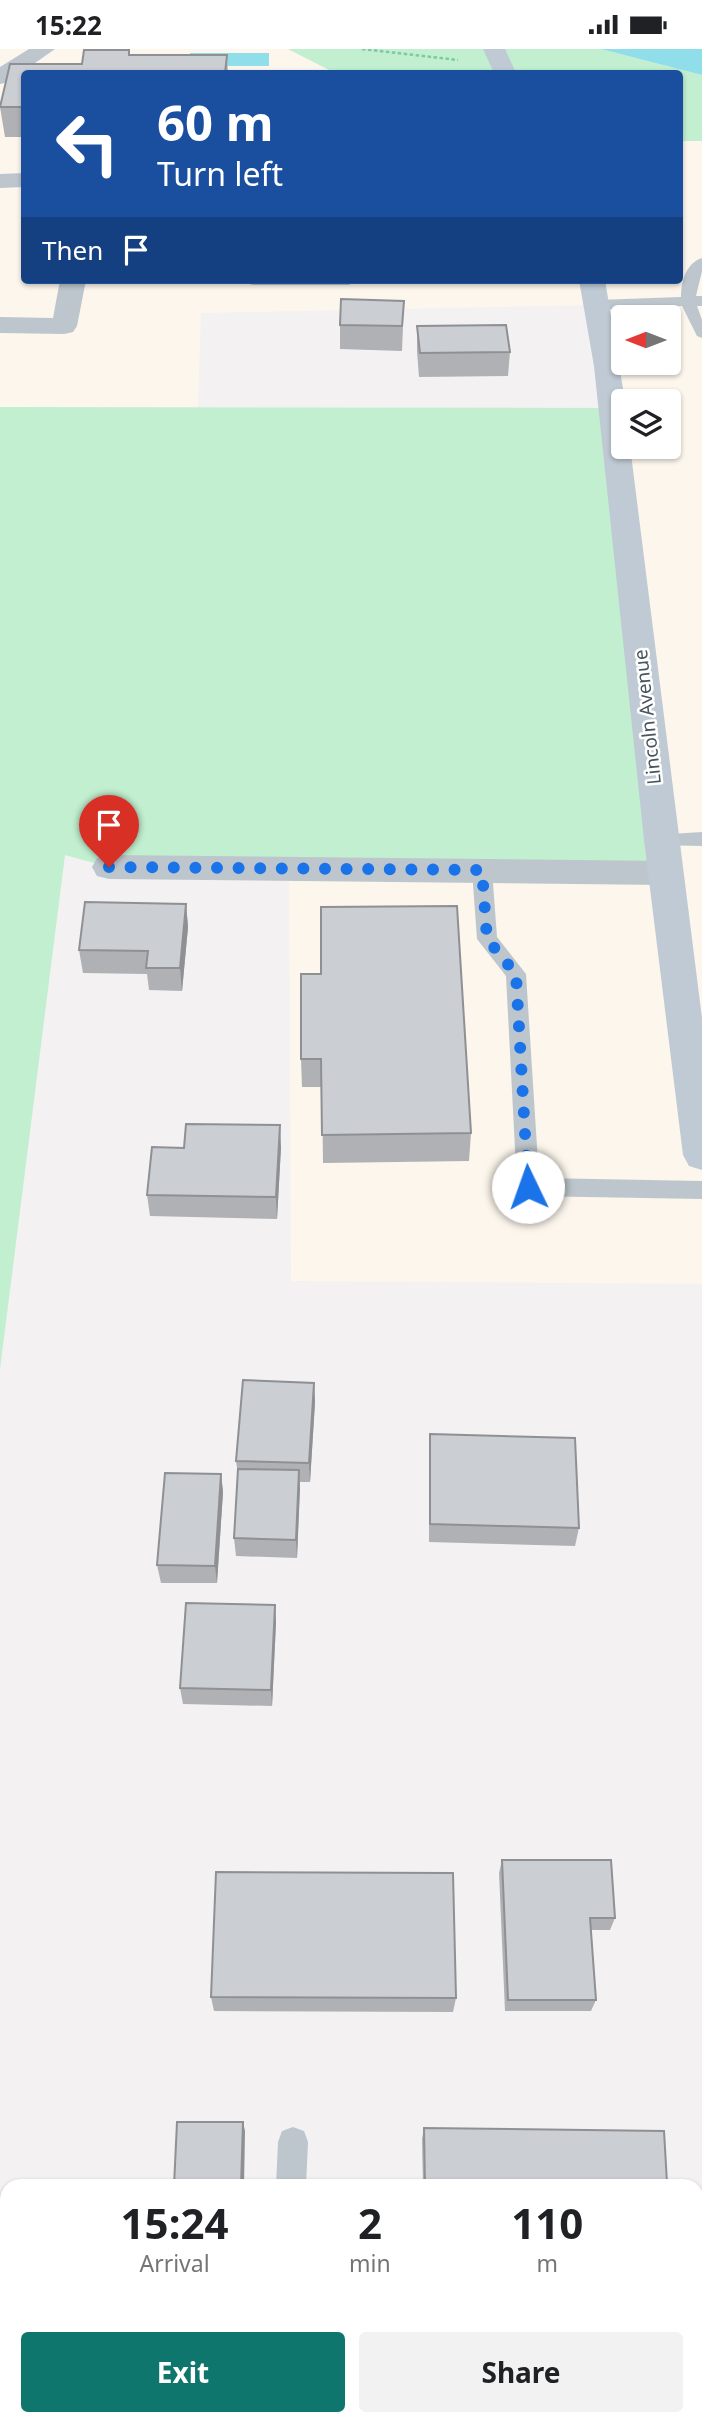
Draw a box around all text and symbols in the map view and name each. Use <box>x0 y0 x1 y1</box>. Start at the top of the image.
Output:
text: 15:22 <box>35 7 102 43</box>
text: 60 m <box>157 89 274 155</box>
icon: left <box>42 98 133 189</box>
text: Turn left <box>157 152 283 195</box>
icon: arrive <box>117 231 155 269</box>
text: Then <box>42 232 103 268</box>
north arrow <box>611 305 681 375</box>
map controls <box>611 305 681 459</box>
button: layers <box>611 389 681 459</box>
street label: Lincoln Avenue <box>627 648 667 786</box>
pin <box>79 795 139 867</box>
icon: arrive <box>90 806 128 844</box>
position arrow <box>491 1150 565 1224</box>
text: 15:24 <box>121 2194 228 2251</box>
text: 2 <box>358 2194 382 2251</box>
text: 110 <box>511 2194 583 2251</box>
text: Arrival <box>139 2247 210 2279</box>
text: min <box>349 2247 391 2279</box>
text: m <box>537 2247 558 2279</box>
button: Exit <box>21 2332 345 2412</box>
button: Share <box>359 2332 683 2412</box>

